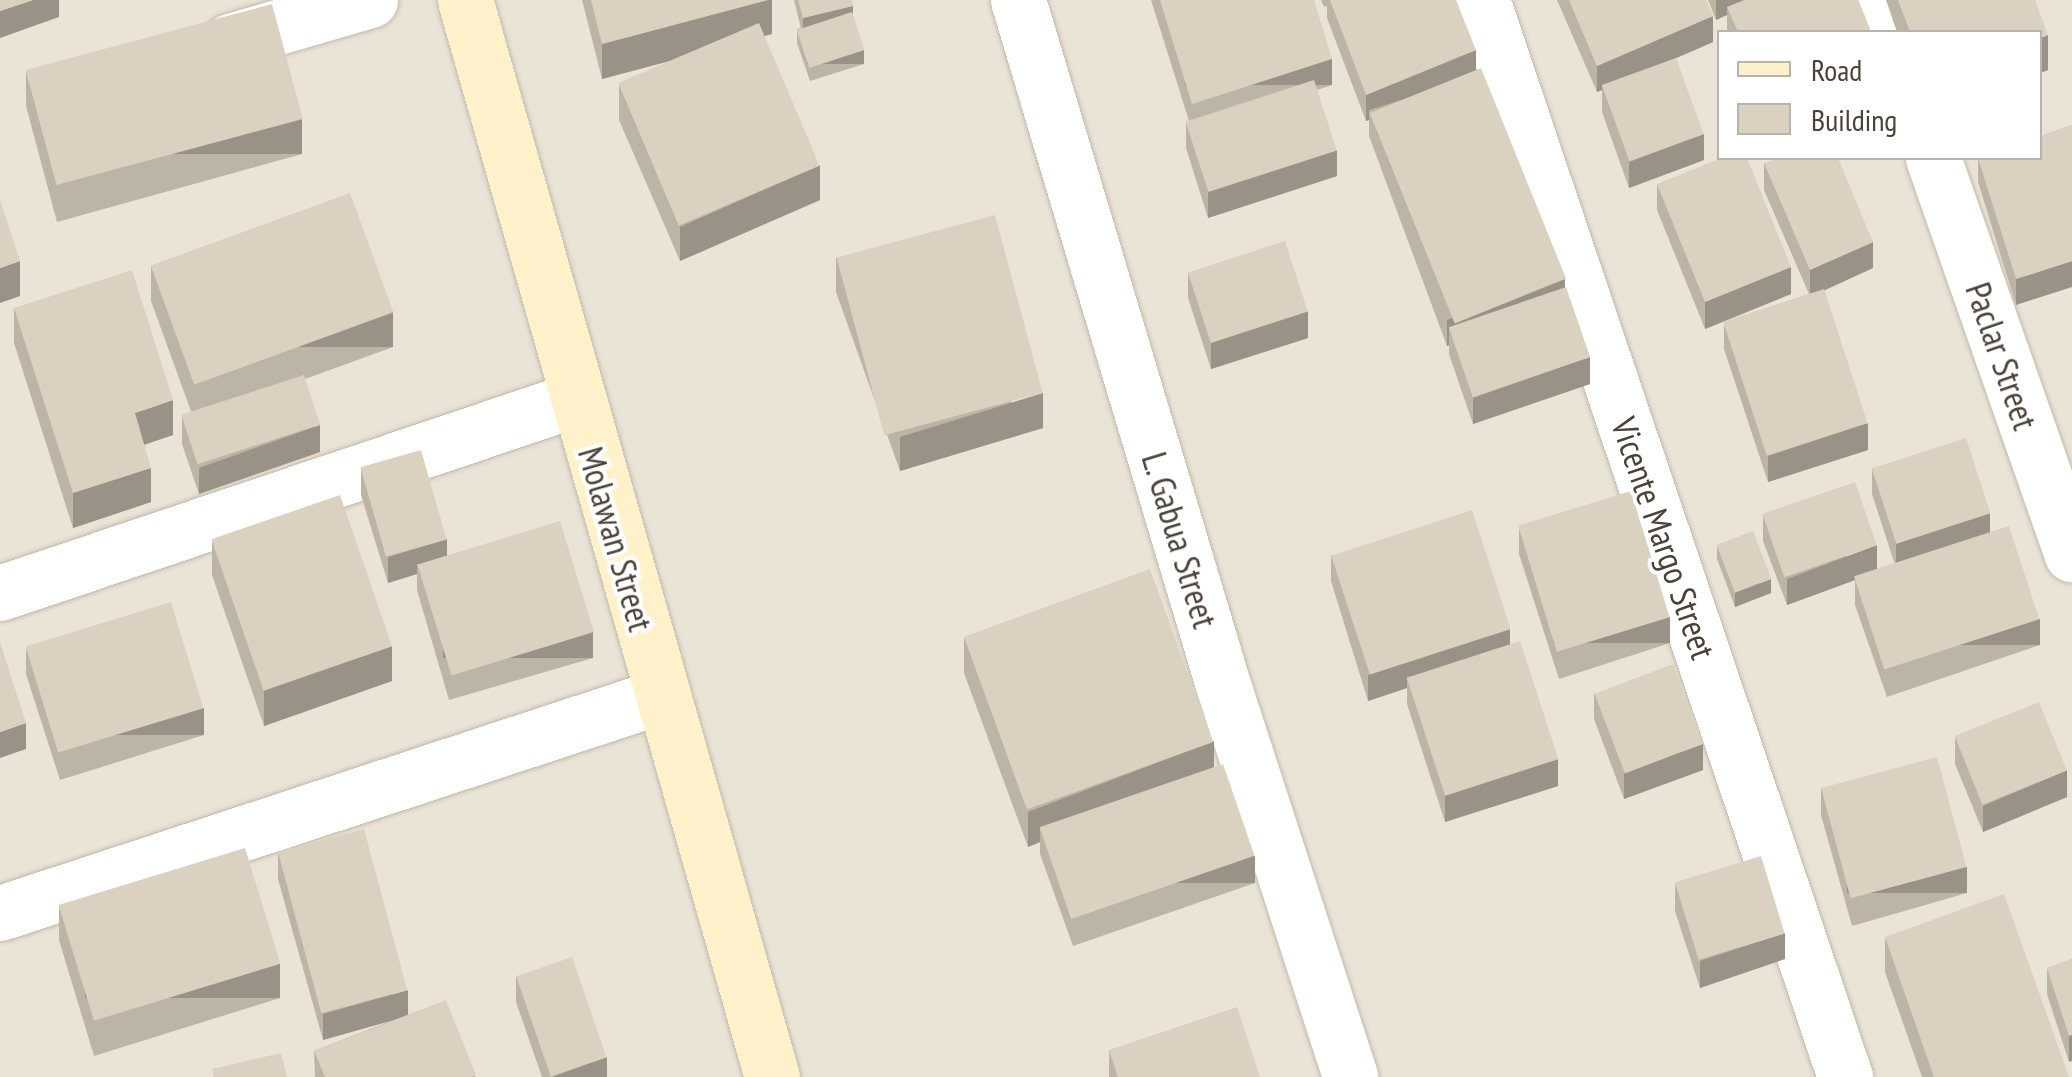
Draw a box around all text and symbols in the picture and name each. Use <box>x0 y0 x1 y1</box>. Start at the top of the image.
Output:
legend <box>1717 30 2042 160</box>
text: Road <box>1811 50 1862 89</box>
text: Building <box>1811 100 1897 139</box>
street label: Paclar Street <box>1957 277 2047 435</box>
street label: Vicente Margo Street <box>1603 412 1725 664</box>
street label: Molawan Street <box>570 442 662 636</box>
street label: L. Gabua Street <box>1133 446 1227 634</box>

